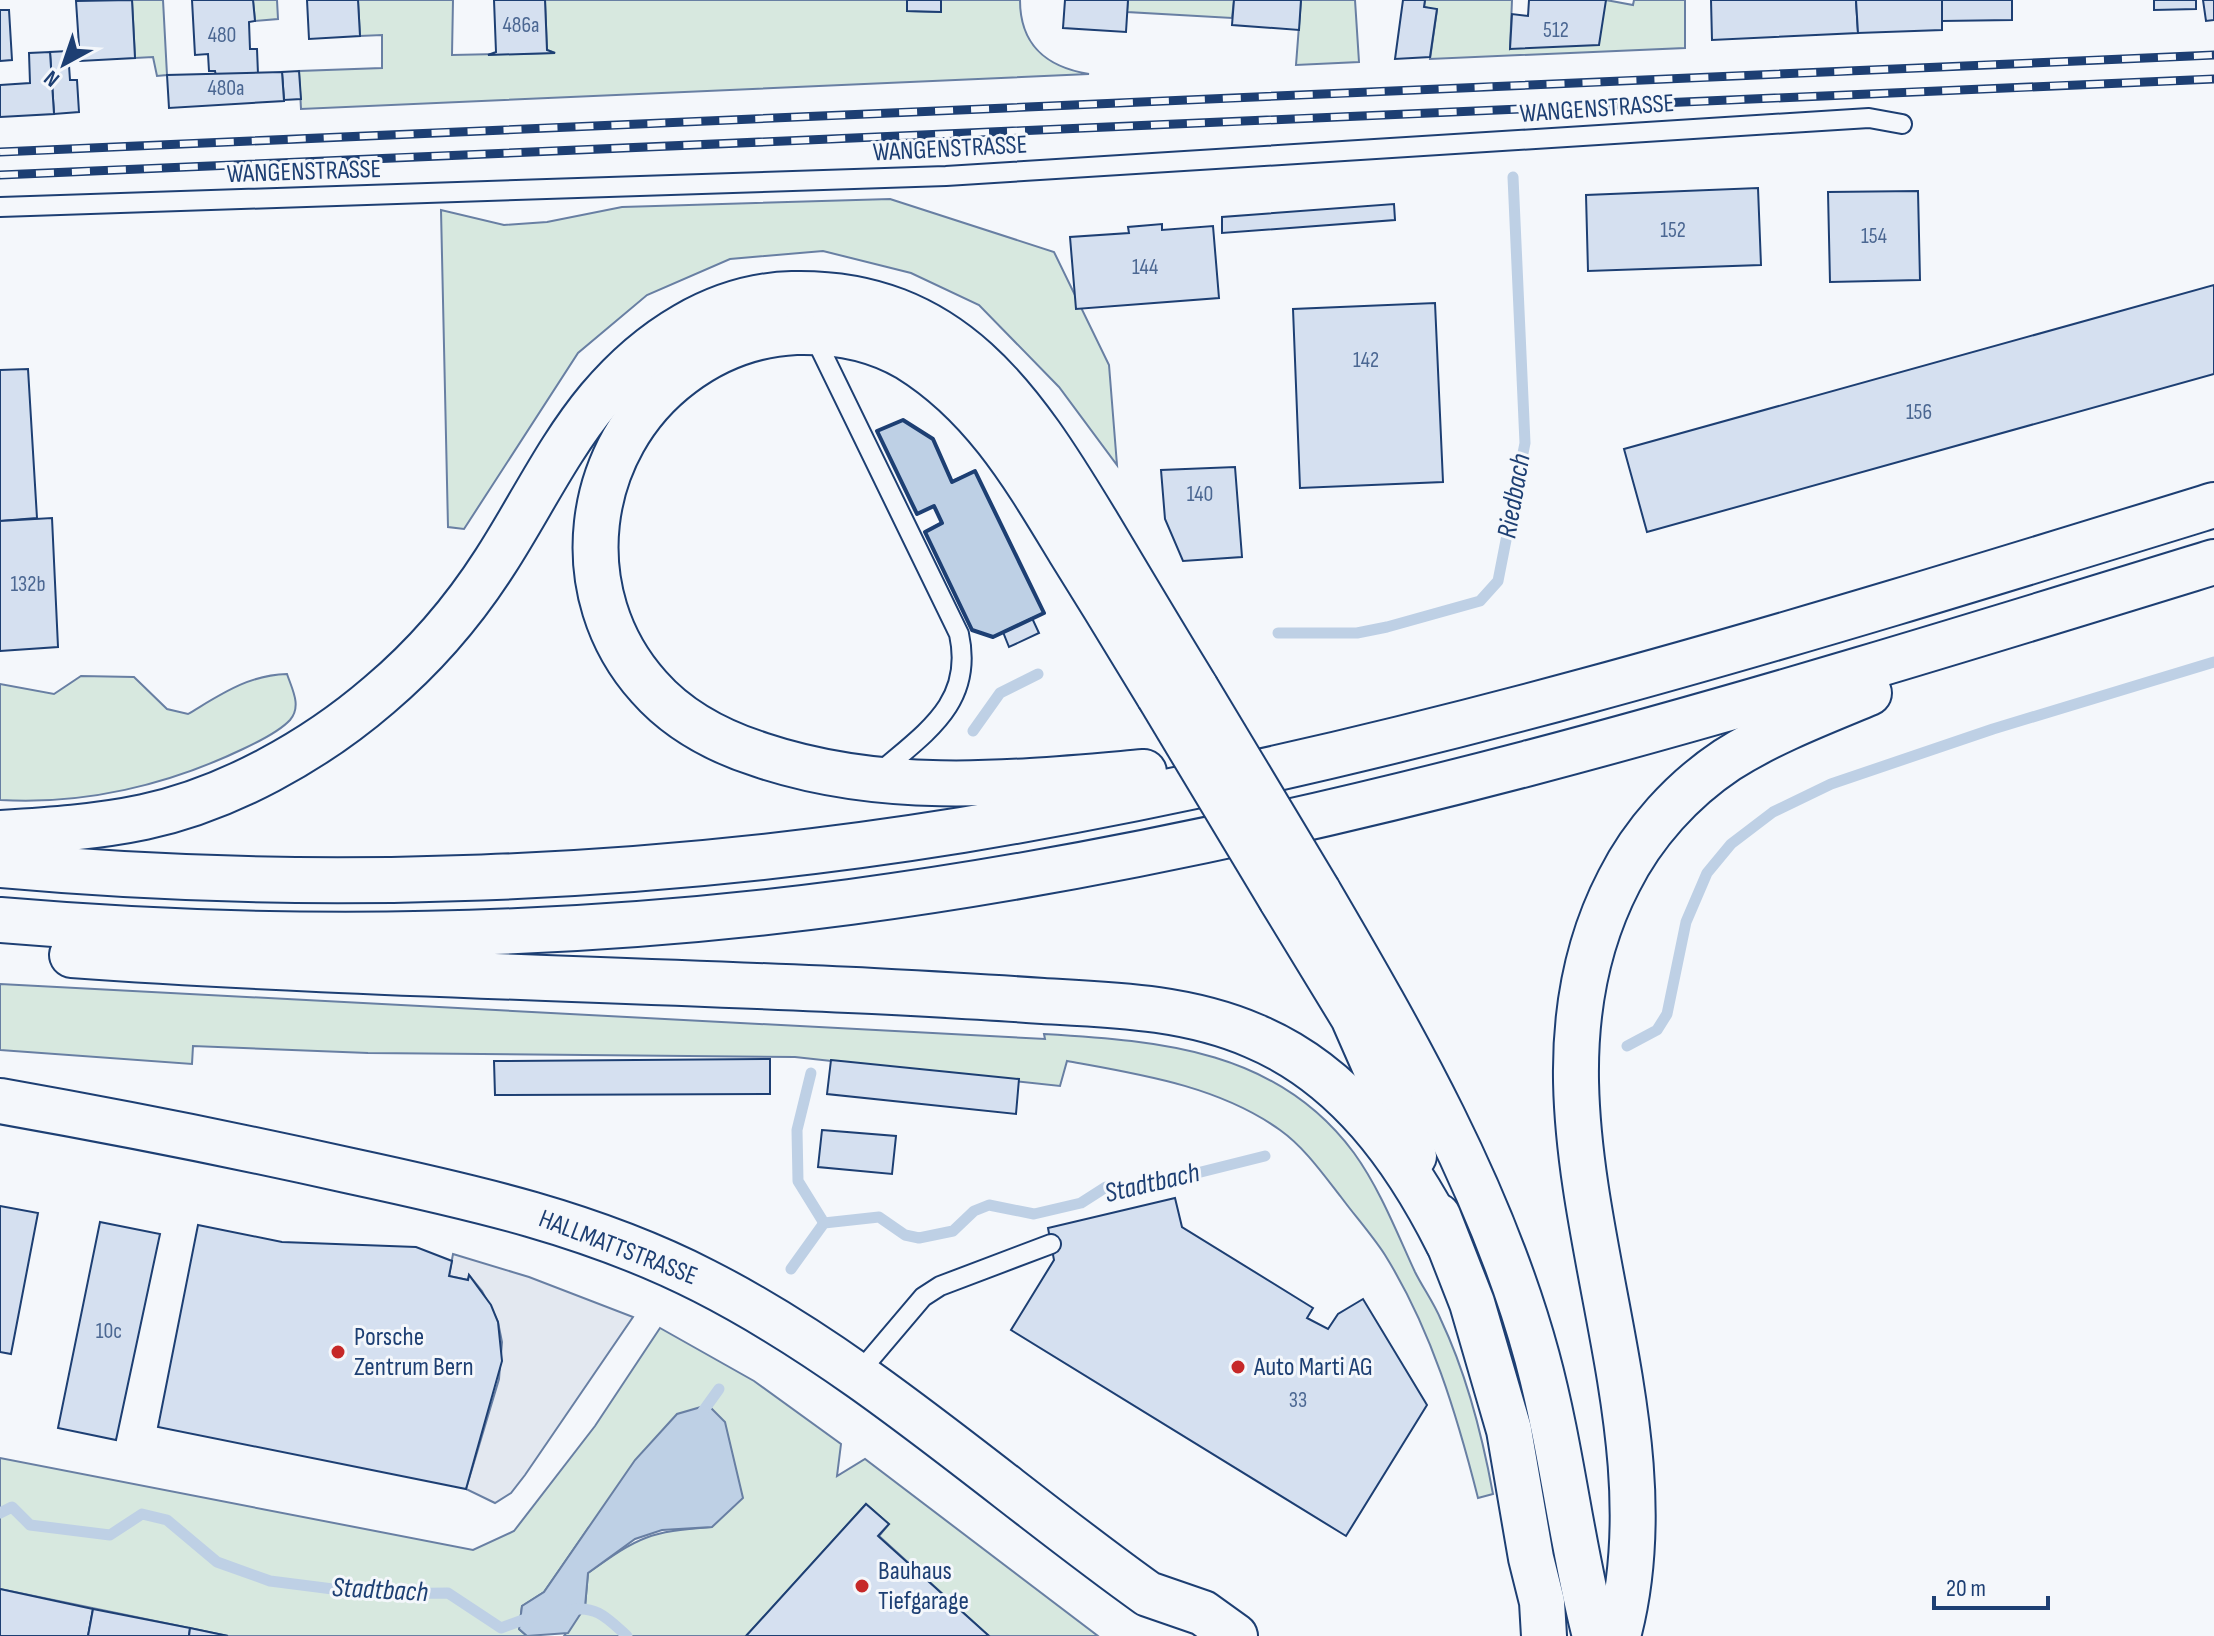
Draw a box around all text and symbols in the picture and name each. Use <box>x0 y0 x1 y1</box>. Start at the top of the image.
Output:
house number: 486a <box>502 12 540 39</box>
house number: 512 <box>1543 17 1569 44</box>
house number: 480 <box>208 22 236 49</box>
north arrow <box>24 24 104 104</box>
text: N <box>39 64 65 92</box>
house number: 480a <box>207 75 245 102</box>
street label: WANGENSTRASSE <box>1519 88 1675 130</box>
street label: WANGENSTRASSE <box>872 129 1028 169</box>
street label: WANGENSTRASSE <box>226 154 382 190</box>
house number: 152 <box>1660 217 1686 244</box>
house number: 154 <box>1861 223 1887 250</box>
house number: 144 <box>1132 254 1158 281</box>
house number: 142 <box>1353 347 1379 374</box>
house number: 156 <box>1906 399 1932 426</box>
water label: Riedbach <box>1490 451 1538 541</box>
house number: 140 <box>1187 481 1213 508</box>
house number: 132b <box>10 571 46 598</box>
water label: Stadtbach <box>1101 1156 1203 1210</box>
street label: HALLMATTSTRASSE <box>534 1204 702 1292</box>
house number: 10c <box>96 1318 122 1345</box>
place label: Porsche Zentrum Bern <box>354 1322 474 1383</box>
marker: Porsche Zentrum Bern <box>329 1343 347 1361</box>
place label: Auto Marti AG <box>1253 1352 1373 1383</box>
marker: Auto Marti AG <box>1229 1358 1247 1376</box>
house number: 33 <box>1289 1387 1307 1414</box>
place label: Bauhaus Tiefgarage <box>878 1556 969 1617</box>
scale bar <box>1934 1560 2048 1610</box>
water label: Stadtbach <box>331 1571 429 1609</box>
text: 20 m <box>1946 1574 1986 1603</box>
marker: Bauhaus Tiefgarage <box>853 1577 871 1595</box>

